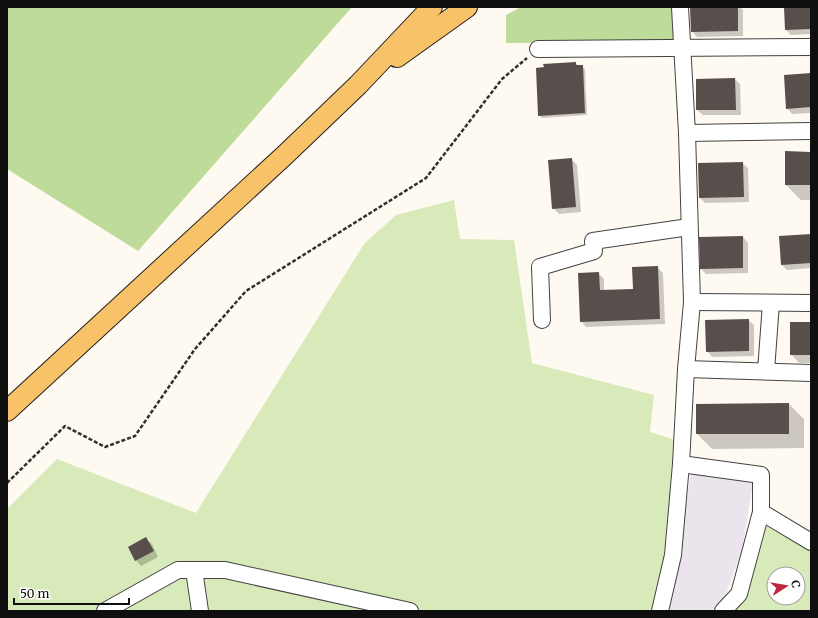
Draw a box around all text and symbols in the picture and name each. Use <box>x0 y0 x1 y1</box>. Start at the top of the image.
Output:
north arrow <box>766 566 806 606</box>
text: С <box>788 579 803 589</box>
scale bar <box>14 580 129 606</box>
text: 50 m <box>20 586 49 601</box>

